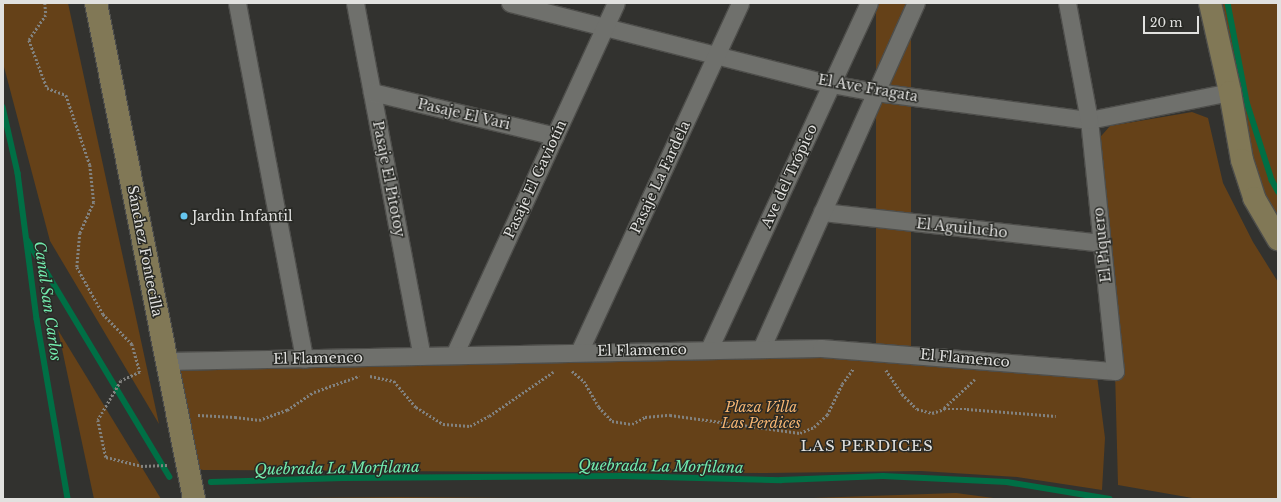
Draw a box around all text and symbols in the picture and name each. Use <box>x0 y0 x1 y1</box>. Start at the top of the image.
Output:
scale bar <box>1145 8 1201 34</box>
text: 20 m <box>1150 15 1182 30</box>
street label: El Ave Fragata <box>816 71 920 105</box>
street label: Pasaje El Vari <box>416 95 512 133</box>
street label: Pasaje El Gaviotín <box>500 117 570 241</box>
street label: Pasaje La Fardela <box>626 118 694 236</box>
street label: Pasaje El Pitotoy <box>369 119 409 239</box>
street label: Ave del Trópico <box>757 121 821 231</box>
street label: Sánchez Fontecilla <box>124 184 166 318</box>
street label: El Piquero <box>1090 207 1114 283</box>
place label: Jardin Infantil <box>192 208 292 224</box>
marker: Jardin Infantil <box>179 211 189 221</box>
street label: El Aguilucho <box>915 215 1009 241</box>
water label: Canal San Carlos <box>31 239 65 363</box>
street label: El Flamenco <box>597 341 687 359</box>
street label: El Flamenco <box>920 346 1010 370</box>
street label: El Flamenco <box>273 349 363 367</box>
park label: Plaza Villa Las Perdices <box>721 399 801 432</box>
district label: LAS PERDICES <box>800 437 934 455</box>
water label: Quebrada La Morfilana <box>578 456 744 476</box>
water label: Quebrada La Morfilana <box>254 458 420 478</box>

